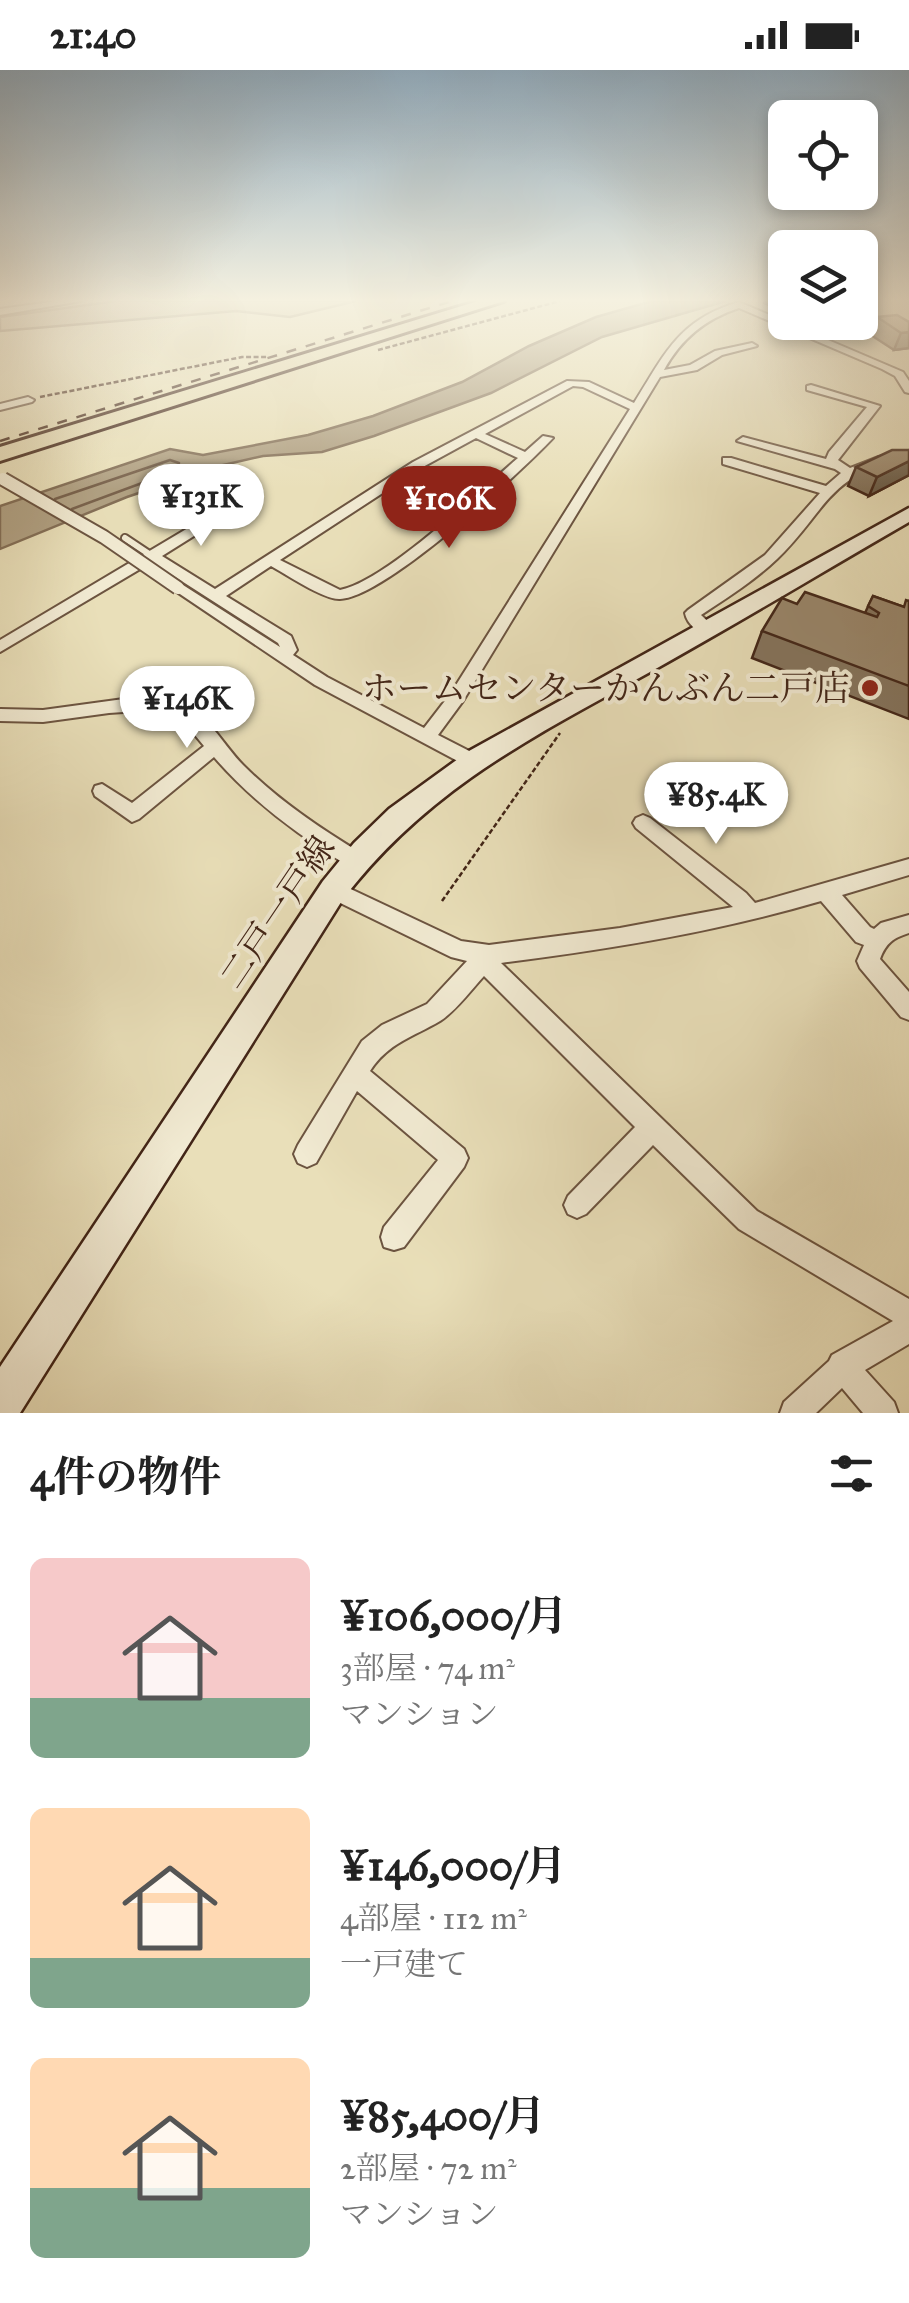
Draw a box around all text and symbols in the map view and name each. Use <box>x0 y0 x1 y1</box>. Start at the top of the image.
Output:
text: 21:40 <box>50 12 137 58</box>
map controls <box>768 100 878 340</box>
button: locate <box>768 100 878 210</box>
button: layers <box>768 230 878 340</box>
pin: ¥131K <box>131 464 271 549</box>
pin: ¥106K <box>379 466 519 551</box>
text: ¥131K <box>160 477 242 516</box>
text: ¥106K <box>403 479 495 518</box>
pin: ¥146K <box>117 666 257 751</box>
place label: ホームセンターかんぶん二戸店 <box>361 667 850 710</box>
marker: ホームセンターかんぶん二戸店 <box>859 677 881 699</box>
text: ¥146K <box>142 679 232 718</box>
pin: ¥85.4K <box>635 762 797 847</box>
text: ¥85.4K <box>666 775 766 814</box>
street label: 二戸一戸線 <box>211 828 344 997</box>
icon: filters <box>824 1446 879 1501</box>
text: 4件の物件 <box>30 1451 221 1503</box>
text: ¥106,000/月 <box>340 1590 567 1642</box>
icon: home <box>110 1598 230 1718</box>
text: 3部屋 · 74 m² <box>340 1649 515 1688</box>
text: マンション <box>340 1695 499 1734</box>
text: ¥146,000/月 <box>340 1840 567 1892</box>
icon: home <box>110 1848 230 1968</box>
text: 4部屋 · 112 m² <box>340 1899 527 1938</box>
text: 一戸建て <box>340 1945 468 1984</box>
text: ¥85,400/月 <box>340 2090 546 2142</box>
icon: home <box>110 2098 230 2218</box>
text: 2部屋 · 72 m² <box>340 2149 517 2188</box>
text: マンション <box>340 2195 499 2234</box>

